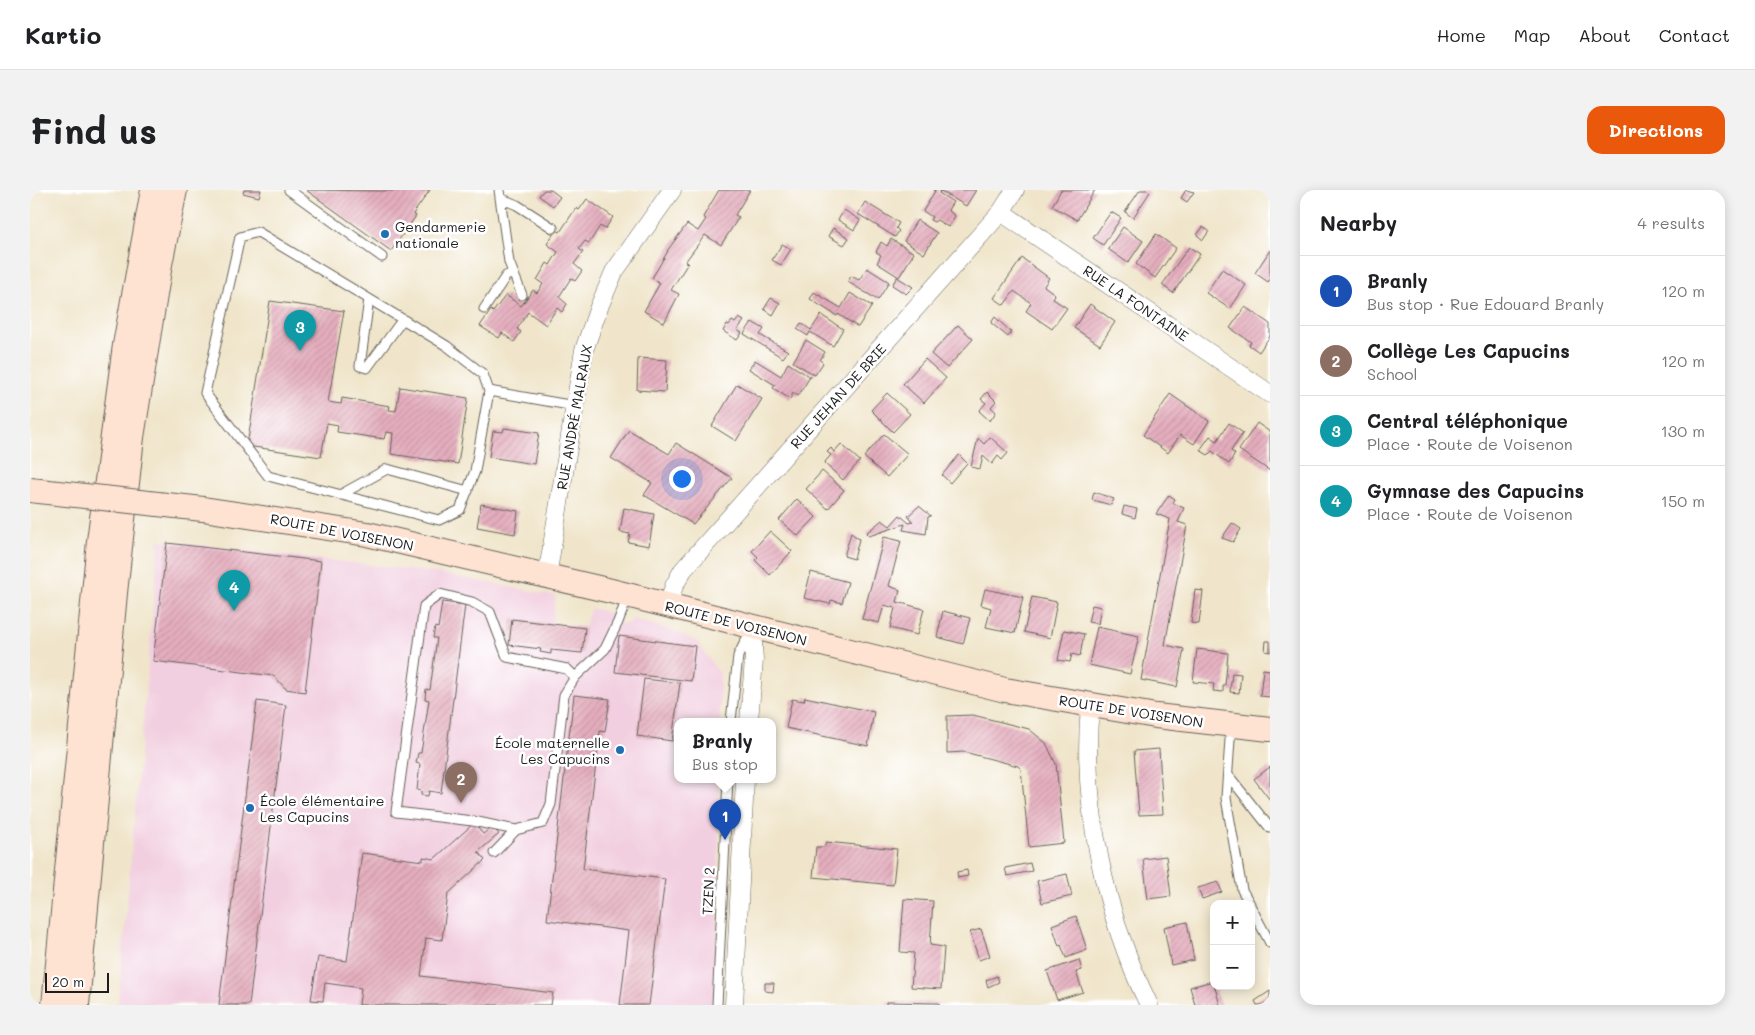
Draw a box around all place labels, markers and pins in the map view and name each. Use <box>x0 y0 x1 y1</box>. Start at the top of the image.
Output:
place label: Gendarmerie nationale <box>395 217 486 252</box>
marker: Gendarmerie nationale <box>379 228 391 240</box>
pin: 3 <box>284 310 316 351</box>
pin: 4 <box>218 570 250 611</box>
place label: École maternelle Les Capucins <box>495 733 610 768</box>
marker: École maternelle Les Capucins <box>614 744 626 756</box>
pin: 2 <box>445 762 477 803</box>
place label: École élémentaire Les Capucins <box>260 791 385 826</box>
pin: 1 <box>709 799 741 840</box>
marker: École élémentaire Les Capucins <box>244 802 256 814</box>

